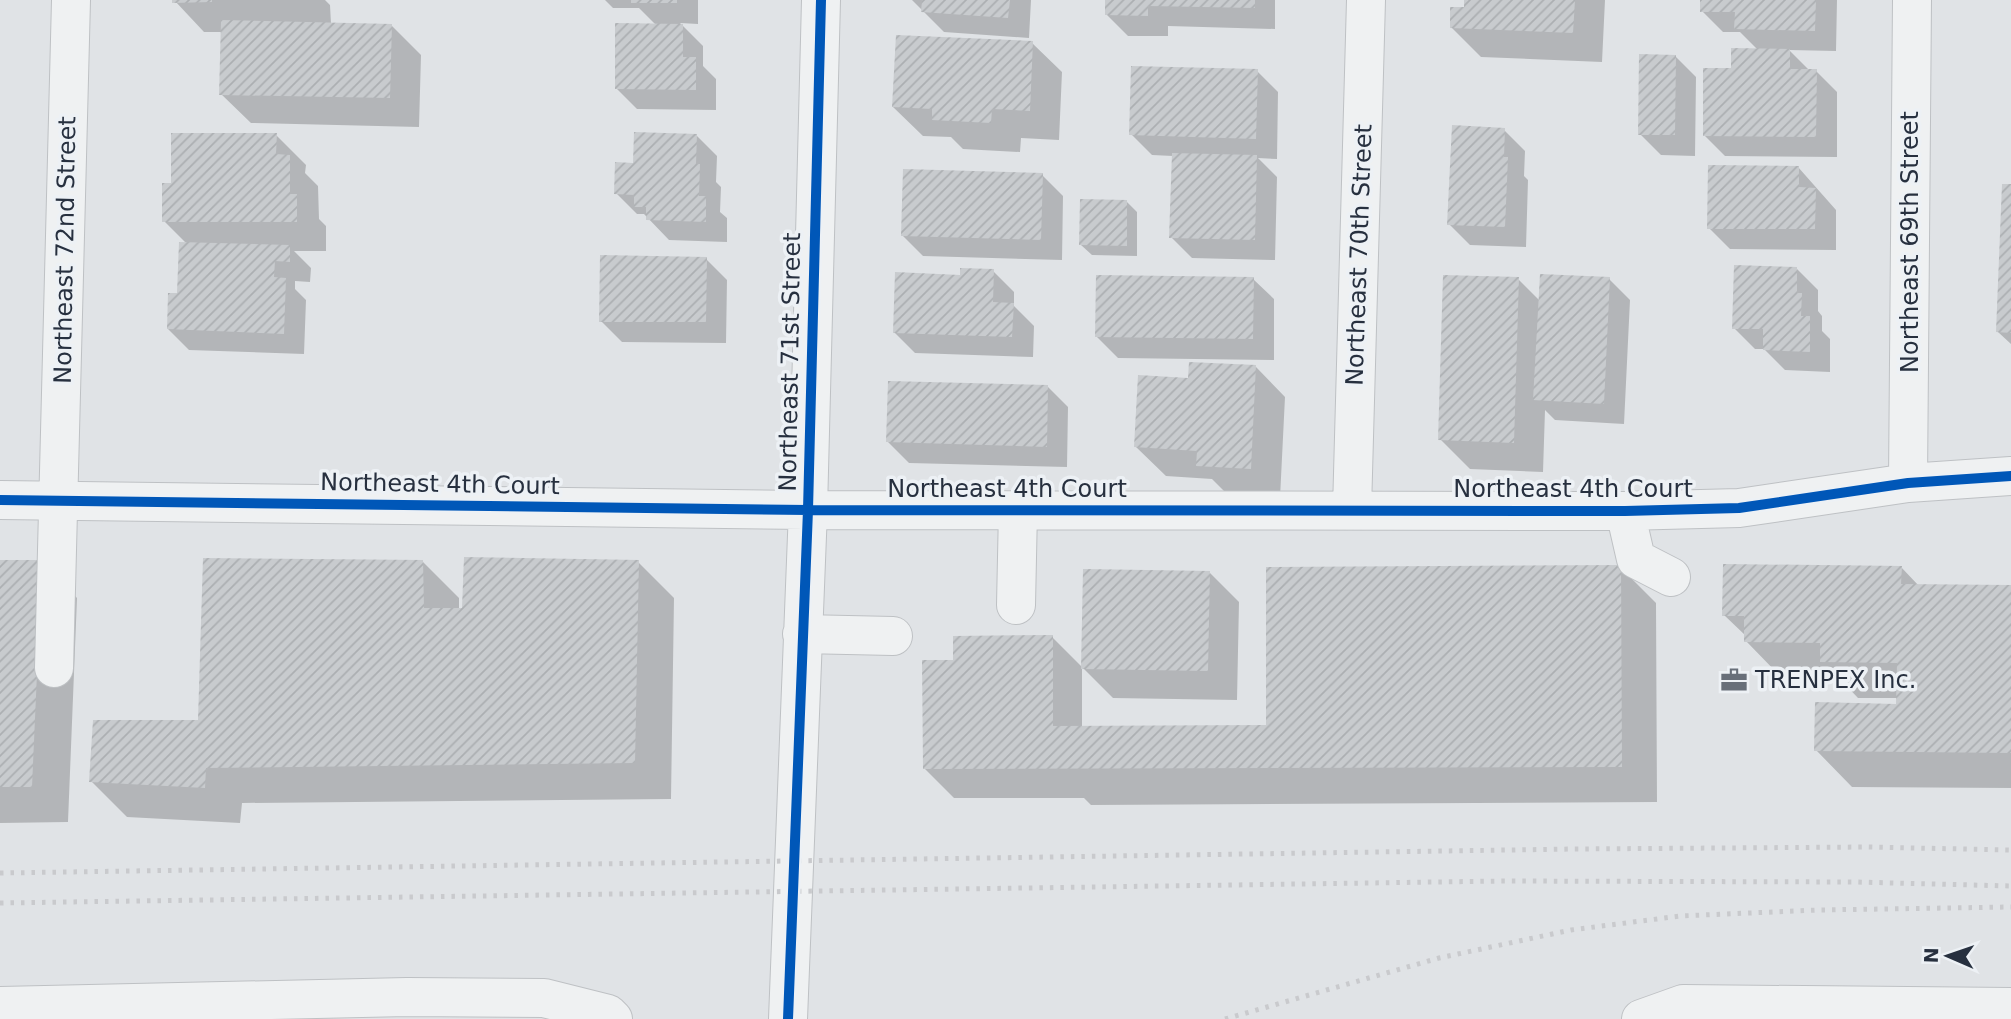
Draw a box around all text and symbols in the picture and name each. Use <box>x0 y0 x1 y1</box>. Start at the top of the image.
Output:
street label: Northeast 69th Street <box>1896 111 1924 373</box>
street label: Northeast 72nd Street <box>49 116 81 384</box>
street label: Northeast 70th Street <box>1340 124 1378 386</box>
street label: Northeast 71st Street <box>774 232 806 492</box>
street label: Northeast 4th Court <box>320 468 560 500</box>
street label: Northeast 4th Court <box>887 475 1127 503</box>
street label: Northeast 4th Court <box>1453 475 1693 503</box>
office icon: TRENPEX Inc. <box>1719 665 1749 695</box>
place label: TRENPEX Inc. <box>1754 666 1916 694</box>
north arrow <box>1913 921 1983 991</box>
text: N <box>1920 947 1942 964</box>

